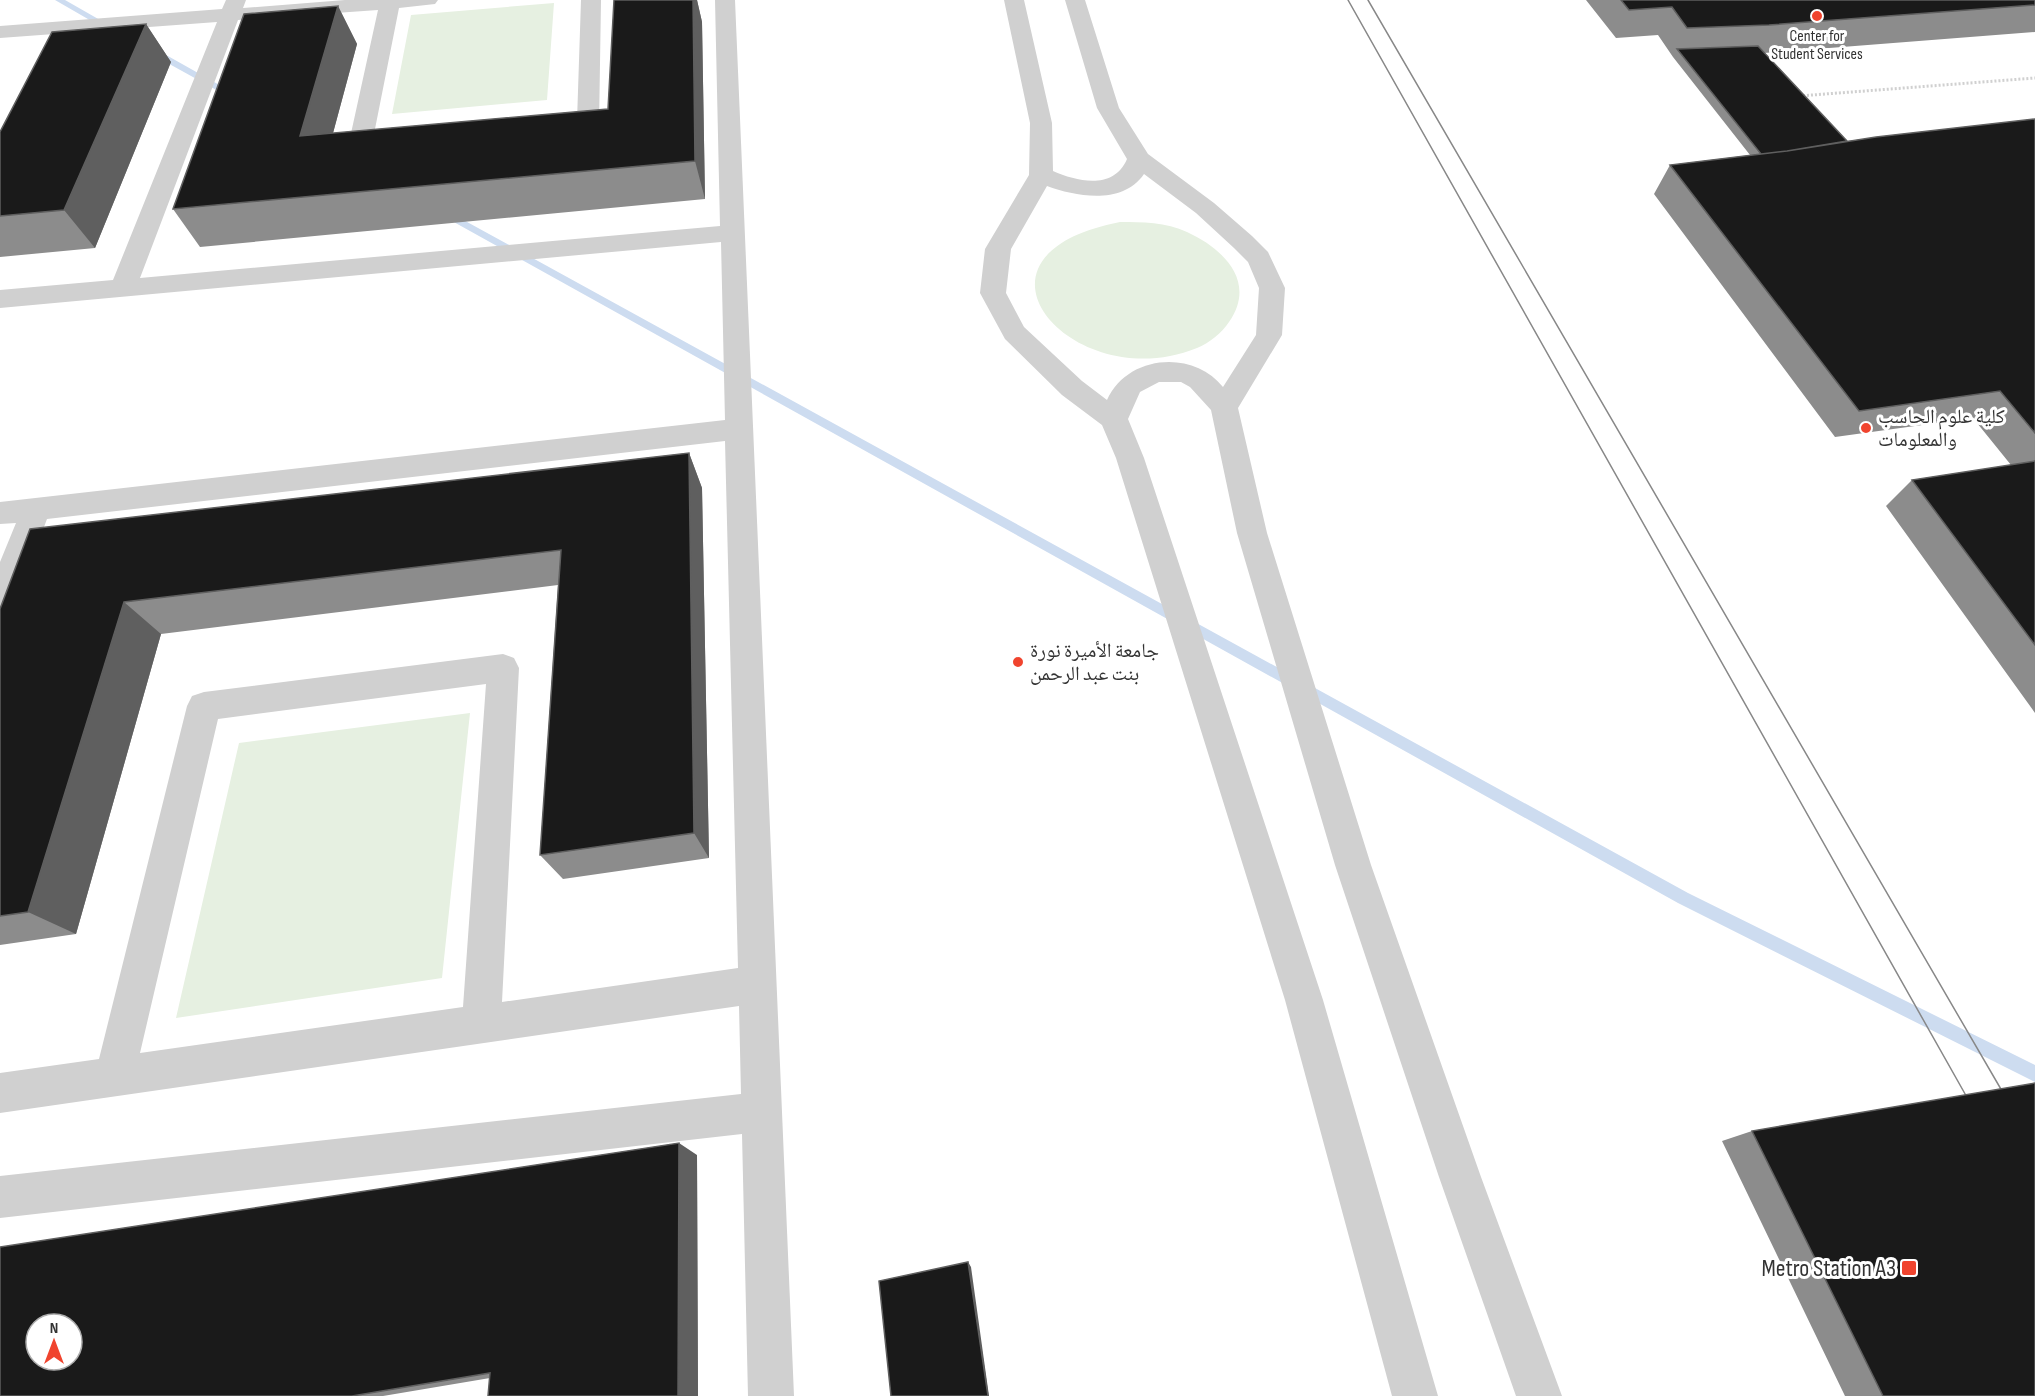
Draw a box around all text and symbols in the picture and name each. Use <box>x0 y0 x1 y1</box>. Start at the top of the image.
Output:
marker: Center for Student Services <box>1810 9 1824 23</box>
place label: Center for Student Services <box>1771 27 1863 64</box>
place label: كلية علوم الحاسب والمعلومات <box>1878 405 2005 452</box>
marker: كلية علوم الحاسب والمعلومات <box>1859 421 1873 435</box>
place label: جامعة الأميرة نورة بنت عبد الرحمن <box>1030 639 1159 686</box>
marker: جامعة الأميرة نورة بنت عبد الرحمن <box>1011 655 1025 669</box>
place label: Metro Station A3 <box>1762 1254 1896 1283</box>
marker: Metro Station A3 <box>1900 1259 1918 1277</box>
north arrow <box>24 1312 84 1372</box>
text: N <box>50 1319 58 1338</box>

